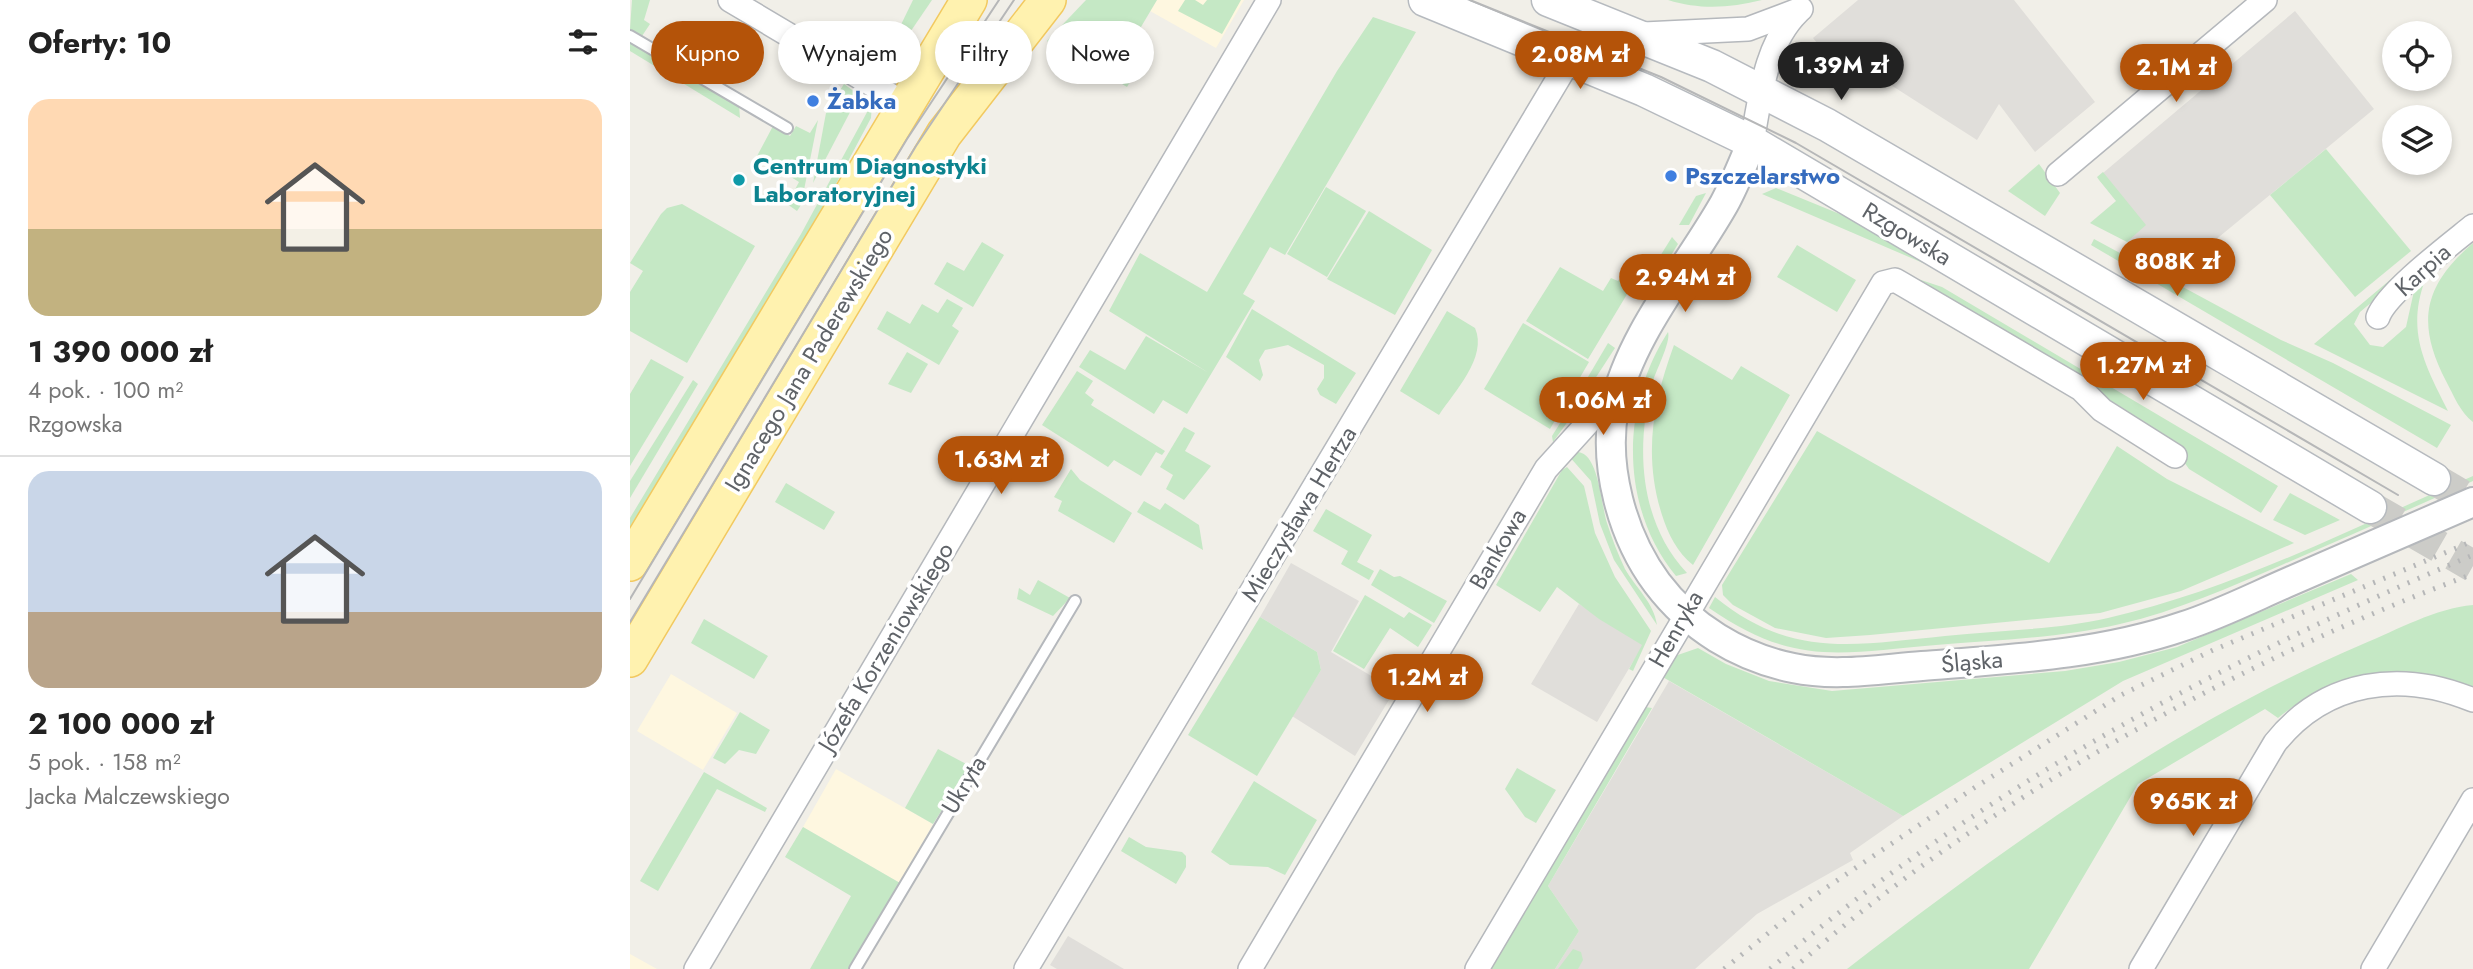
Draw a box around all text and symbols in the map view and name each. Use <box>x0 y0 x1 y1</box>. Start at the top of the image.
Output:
text: Oferty: 10 <box>28 21 171 64</box>
chip: Kupno <box>651 21 764 84</box>
chip: Wynajem <box>778 21 921 84</box>
chip: Filtry <box>935 21 1032 84</box>
chip: Nowe <box>1046 21 1154 84</box>
map controls <box>2382 21 2452 175</box>
button: locate <box>2382 21 2452 91</box>
icon: filters <box>564 23 602 61</box>
pin: 2.08M zł <box>1508 32 1652 91</box>
text: 2.08M zł <box>1531 37 1629 71</box>
pin: 1.39M zł <box>1769 42 1913 102</box>
pin: 2.1M zł <box>2111 44 2241 104</box>
text: 1.39M zł <box>1794 48 1888 82</box>
text: 2.1M zł <box>2136 50 2216 84</box>
place label: Żabka <box>827 83 896 118</box>
marker: Żabka <box>805 93 821 109</box>
button: layers <box>2382 105 2452 175</box>
icon: home <box>252 144 378 270</box>
place label: Centrum Diagnostyki Laboratoryjnej <box>753 148 987 211</box>
place label: Pszczelarstwo <box>1685 158 1840 193</box>
marker: Pszczelarstwo <box>1663 168 1679 184</box>
marker: Centrum Diagnostyki Laboratoryjnej <box>731 172 747 188</box>
street label: Rzgowska <box>1856 193 1959 274</box>
street label: Ignacego Jana Paderewskiego <box>716 221 901 498</box>
street label: Karpia <box>2387 235 2458 304</box>
pin: 808K zł <box>2112 238 2242 298</box>
text: 808K zł <box>2134 244 2220 278</box>
pin: 2.94M zł <box>1613 254 1757 314</box>
text: 2.94M zł <box>1635 260 1735 294</box>
text: 1 390 000 zł <box>28 330 212 373</box>
pin: 1.27M zł <box>2071 342 2215 402</box>
text: 1.27M zł <box>2096 348 2190 382</box>
text: 4 pok. · 100 m² <box>28 373 183 407</box>
pin: 1.06M zł <box>1531 378 1675 437</box>
text: 1.06M zł <box>1555 383 1651 417</box>
text: Rzgowska <box>28 407 123 441</box>
street label: Mieczysława Hertza <box>1232 419 1365 608</box>
pin: 1.63M zł <box>929 436 1073 496</box>
text: 1.63M zł <box>954 442 1048 476</box>
street label: Bankowa <box>1460 502 1535 596</box>
icon: home <box>252 516 378 642</box>
street label: Józefa Korzeniowskiego <box>808 535 962 761</box>
street label: Henryka <box>1639 584 1712 674</box>
street label: Śląska <box>1940 641 2004 682</box>
pin: 1.2M zł <box>1362 654 1492 714</box>
text: 1.2M zł <box>1387 660 1467 694</box>
text: 2 100 000 zł <box>28 702 213 745</box>
text: 5 pok. · 158 m² <box>28 745 181 779</box>
street label: Ukryta <box>933 749 995 821</box>
pin: 965K zł <box>2128 778 2258 838</box>
text: Jacka Malczewskiego <box>28 779 230 813</box>
text: 965K zł <box>2150 784 2236 818</box>

